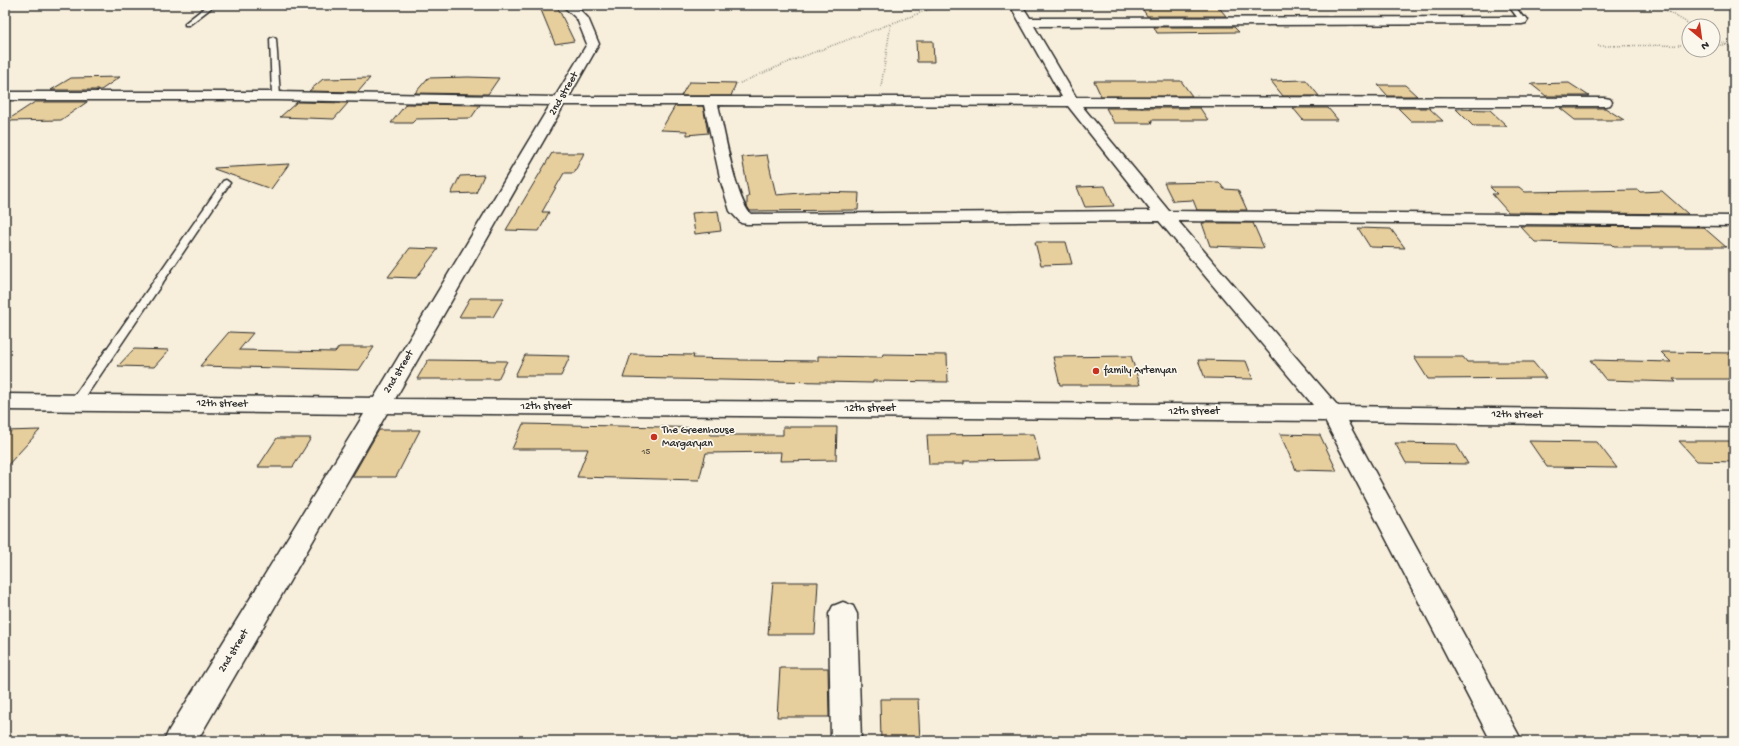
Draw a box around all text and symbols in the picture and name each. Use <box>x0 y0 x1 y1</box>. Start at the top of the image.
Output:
north arrow <box>1681 18 1721 58</box>
text: N <box>1699 38 1711 52</box>
street label: 2nd street <box>547 69 582 118</box>
street label: 2nd street <box>382 347 417 396</box>
place label: family Artenyan <box>1103 364 1177 377</box>
marker: family Artenyan <box>1091 366 1101 376</box>
street label: 12th street <box>195 398 249 410</box>
street label: 12th street <box>519 401 573 413</box>
street label: 12th street <box>843 403 897 415</box>
street label: 12th street <box>1167 406 1221 418</box>
street label: 12th street <box>1490 409 1544 421</box>
place label: The Greenhouse Margaryan <box>661 425 735 450</box>
marker: The Greenhouse Margaryan <box>649 432 659 442</box>
house number: 15 <box>641 447 650 458</box>
street label: 2nd street <box>217 626 252 675</box>

